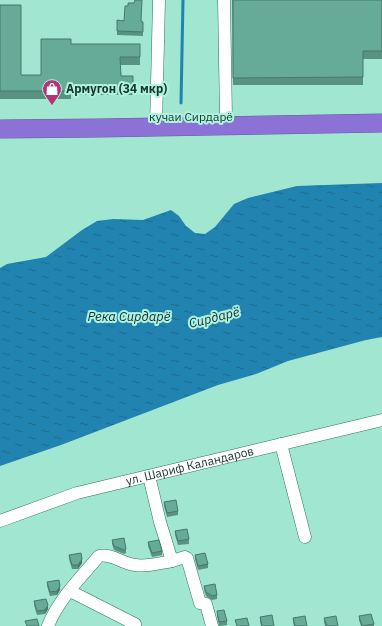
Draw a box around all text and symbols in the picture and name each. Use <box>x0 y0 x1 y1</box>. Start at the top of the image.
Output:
shop icon: Армугон (34 мкр) <box>41 78 63 106</box>
place label: Армугон (34 мкр) <box>66 81 167 96</box>
street label: кучаи Сирдарё <box>149 109 233 124</box>
water label: Сирдарё <box>187 303 241 332</box>
water label: Река Сирдарё <box>88 308 171 325</box>
street label: ул. Шариф Каландаров <box>124 443 255 488</box>

